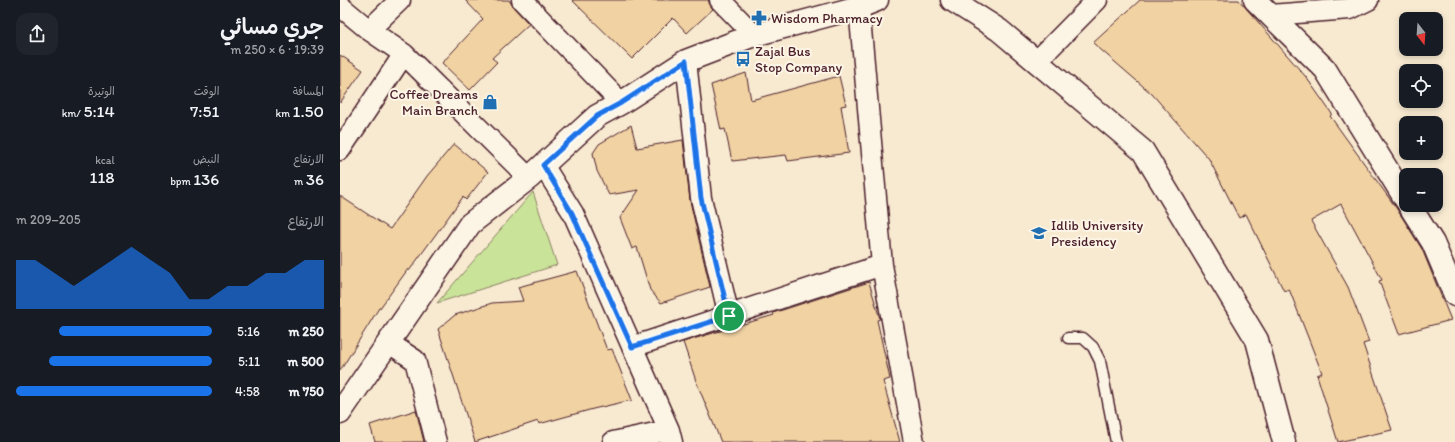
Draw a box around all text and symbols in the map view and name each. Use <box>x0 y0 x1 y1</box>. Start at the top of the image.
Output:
pharmacy icon: Wisdom Pharmacy <box>750 9 768 27</box>
place label: Wisdom Pharmacy <box>771 10 883 27</box>
north arrow <box>1399 12 1443 56</box>
map controls <box>1399 12 1443 212</box>
button: share <box>16 13 58 55</box>
text: جري مسائي <box>220 13 324 40</box>
text: 19:39 · 6 × 250 m <box>230 42 324 57</box>
place label: Zajal Bus Stop Company <box>755 43 842 76</box>
bus stop icon: Zajal Bus Stop Company <box>734 50 752 68</box>
button: locate <box>1399 64 1443 108</box>
text: الوتيرة <box>88 85 115 98</box>
text: الوقت <box>194 85 219 98</box>
text: المسافة <box>293 85 324 98</box>
place label: Coffee Dreams Main Branch <box>390 86 478 119</box>
shop icon: Coffee Dreams Main Branch <box>481 93 499 111</box>
text: 5:14 <box>83 101 115 121</box>
text: 7:51 <box>190 101 219 121</box>
text: 1.50 <box>293 101 324 121</box>
text: /km <box>62 107 83 120</box>
text: km <box>276 107 293 120</box>
button: + <box>1399 116 1443 160</box>
text: النبض <box>193 153 219 166</box>
text: الارتفاع <box>293 153 324 166</box>
text: kcal <box>95 154 115 167</box>
text: 118 <box>90 167 115 187</box>
button: − <box>1399 168 1443 212</box>
text: 136 <box>193 169 219 189</box>
text: 36 <box>306 169 324 189</box>
text: bpm <box>170 175 193 188</box>
text: m <box>294 175 306 188</box>
text: 205–209 m <box>16 212 80 227</box>
text: الارتفاع <box>288 214 324 229</box>
place label: Idlib University Presidency <box>1051 217 1144 250</box>
school or university icon: Idlib University Presidency <box>1030 224 1048 242</box>
pin <box>712 299 746 333</box>
icon: arrive <box>718 305 740 327</box>
text: 5:16 <box>237 324 260 339</box>
text: 250 m <box>288 324 324 339</box>
text: 5:11 <box>238 354 260 369</box>
text: 500 m <box>287 354 324 369</box>
text: 4:58 <box>235 384 260 399</box>
text: 750 m <box>289 384 324 399</box>

